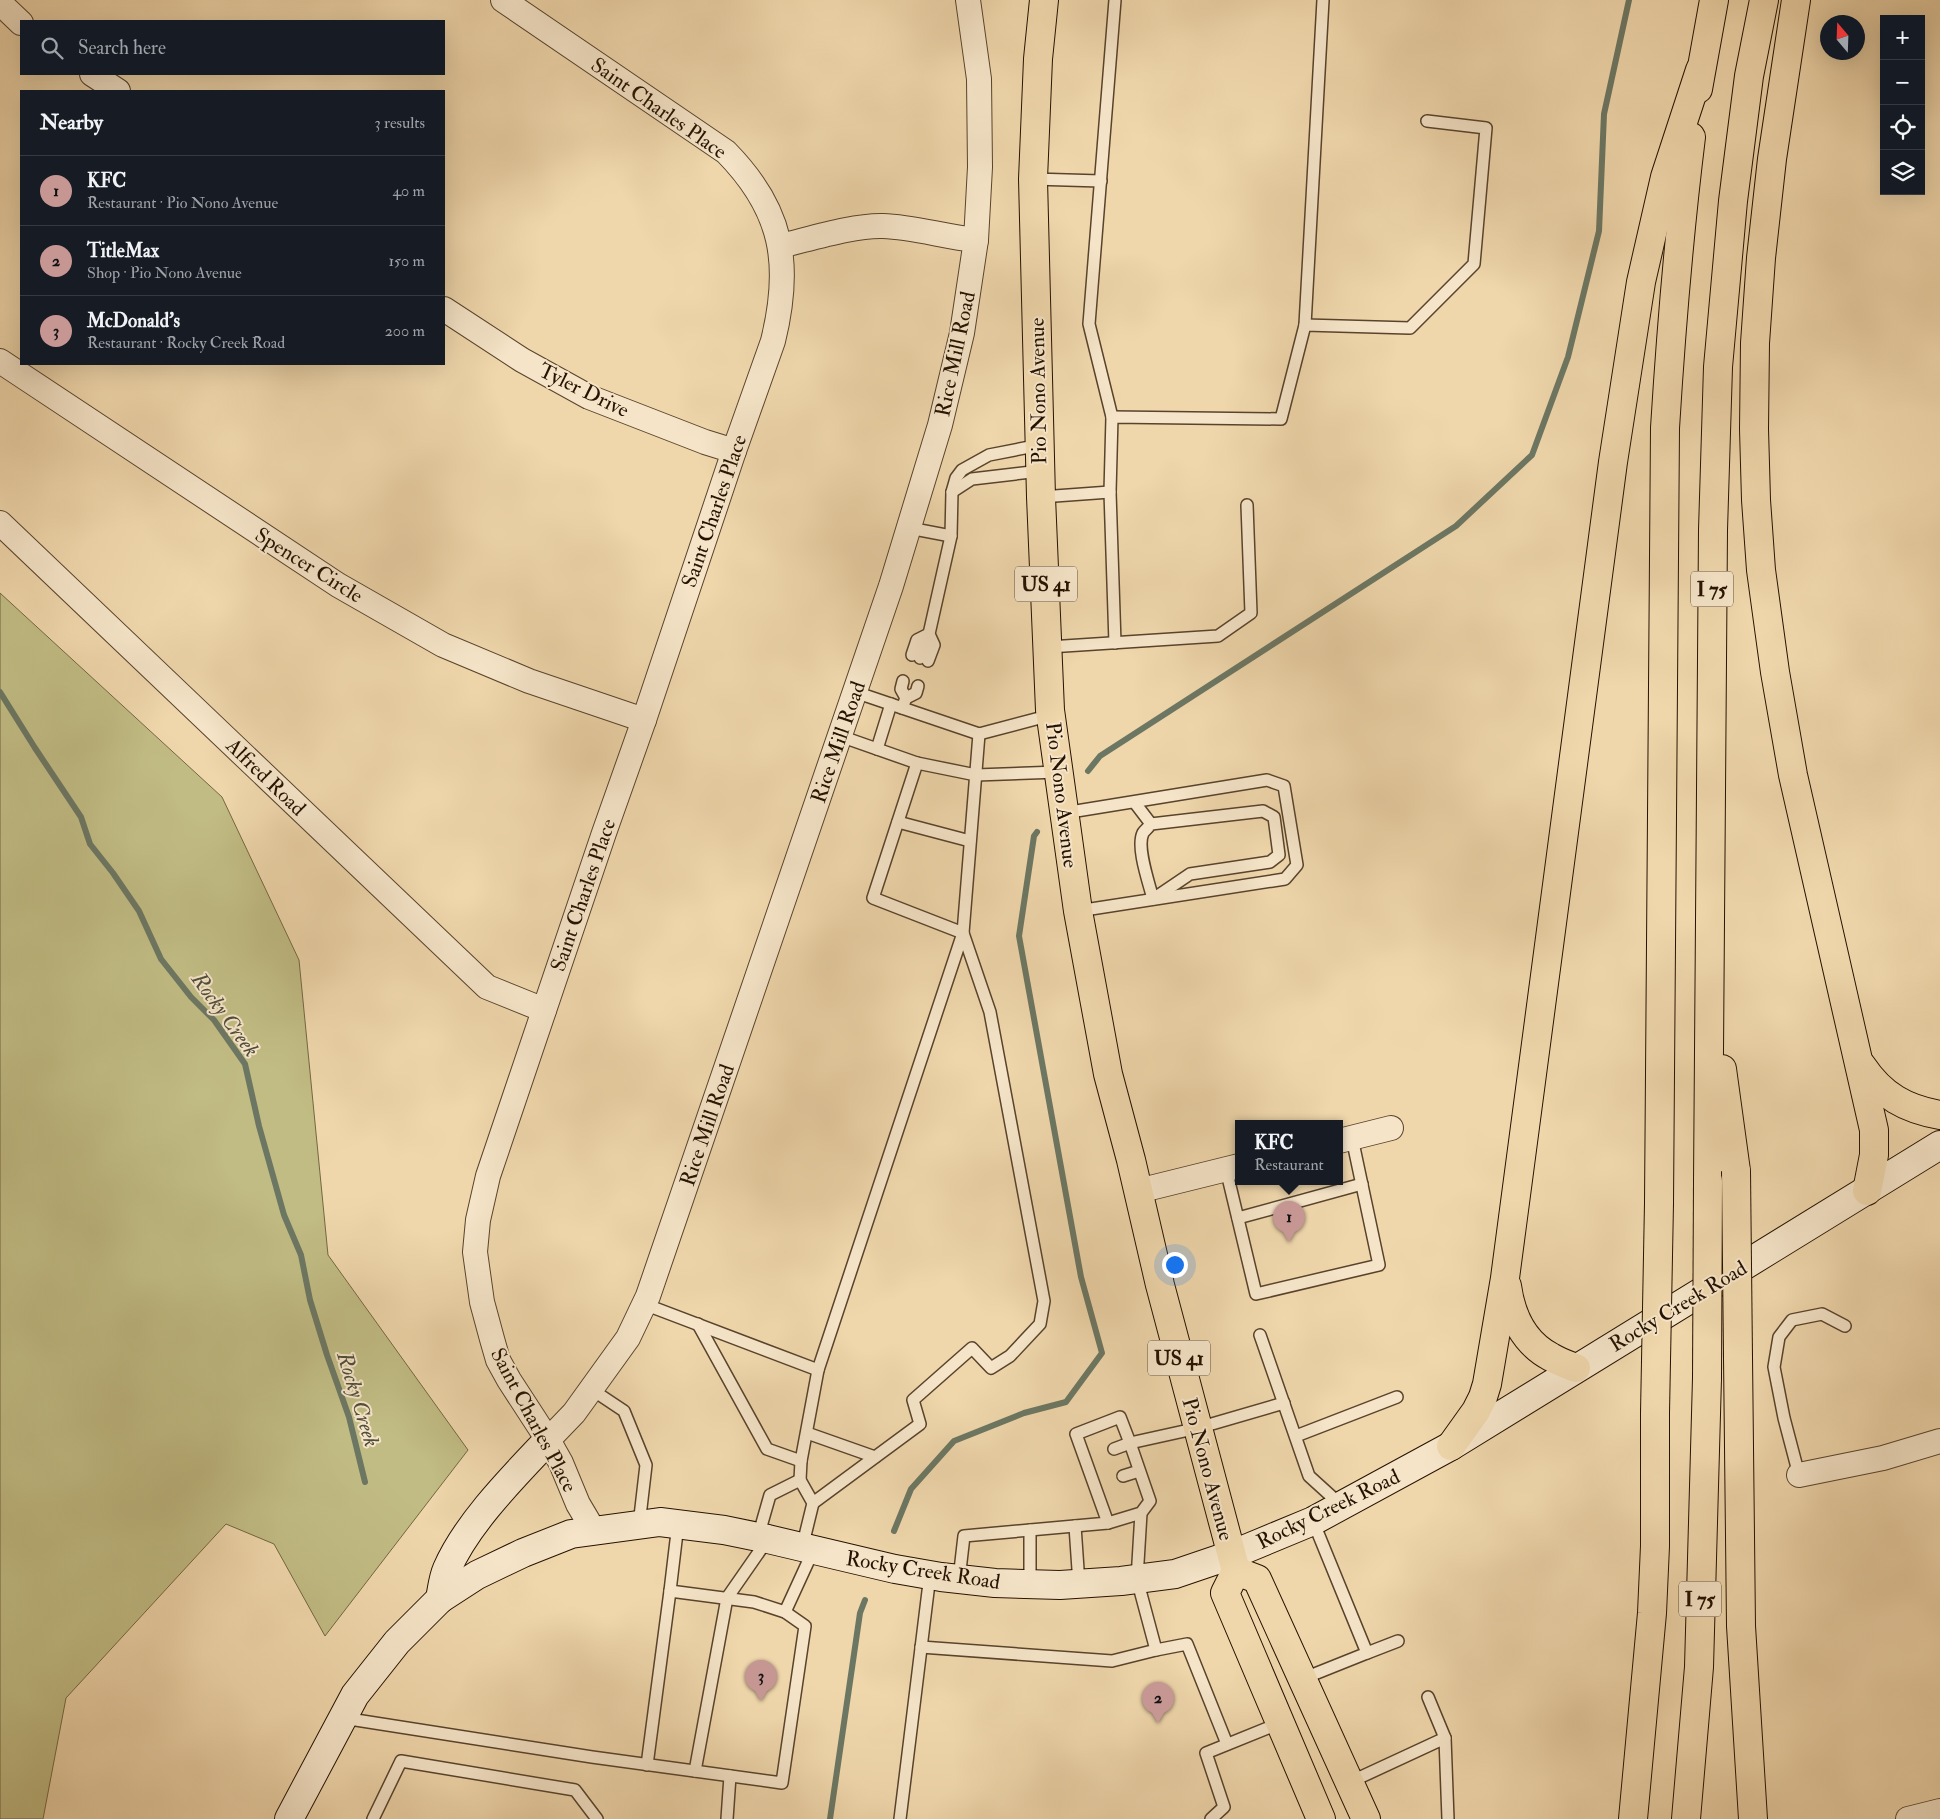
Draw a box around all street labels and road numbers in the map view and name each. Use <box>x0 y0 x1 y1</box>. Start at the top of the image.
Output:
street label: Saint Charles Place <box>586 52 732 165</box>
street label: Rice Mill Road <box>929 288 982 419</box>
street label: Pio Nono Avenue <box>1024 317 1053 465</box>
street label: Tyler Drive <box>534 357 634 424</box>
street label: Saint Charles Place <box>676 431 753 591</box>
street label: Spencer Circle <box>250 522 368 609</box>
road number: US 41 <box>1015 566 1077 602</box>
road number: I 75 <box>1691 572 1733 606</box>
street label: Rice Mill Road <box>805 677 872 807</box>
street label: Pio Nono Avenue <box>1039 721 1084 870</box>
street label: Alfred Road <box>219 732 312 823</box>
street label: Saint Charles Place <box>545 815 622 975</box>
street label: Rice Mill Road <box>674 1060 741 1190</box>
street label: Rocky Creek Road <box>1604 1254 1753 1358</box>
road number: US 41 <box>1148 1340 1210 1376</box>
street label: Saint Charles Place <box>484 1343 583 1497</box>
street label: Pio Nono Avenue <box>1175 1395 1240 1544</box>
street label: Rocky Creek Road <box>1252 1463 1405 1556</box>
street label: Rocky Creek Road <box>844 1545 1003 1596</box>
road number: I 75 <box>1679 1582 1721 1616</box>

